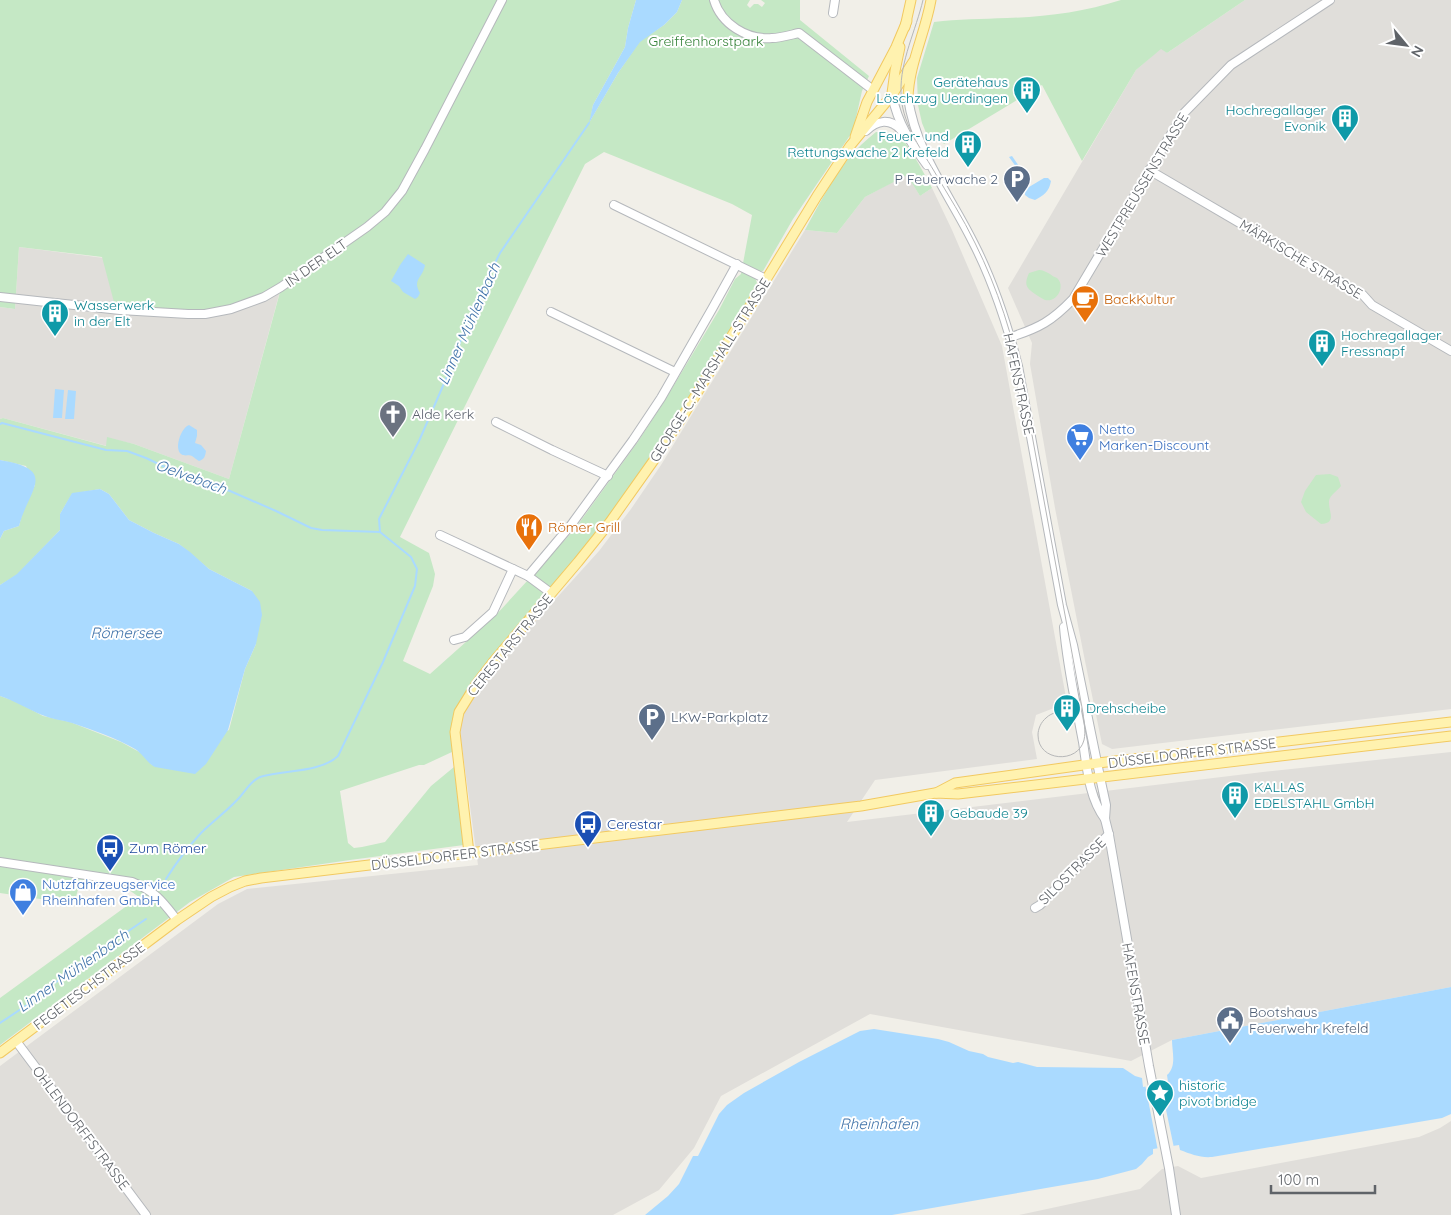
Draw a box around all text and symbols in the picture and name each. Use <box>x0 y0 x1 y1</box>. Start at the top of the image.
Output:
north arrow <box>1381 20 1431 70</box>
park label: Greiffenhorstpark <box>649 32 763 50</box>
text: N <box>1407 42 1428 60</box>
place label: Gerätehaus Löschzug Uerdingen <box>876 73 1008 107</box>
building icon: Gerätehaus Löschzug Uerdingen <box>1012 75 1042 114</box>
place label: Hochregallager Evonik <box>1226 101 1327 135</box>
building icon: Hochregallager Evonik <box>1330 103 1360 142</box>
street label: WESTPREUSSENSTRASSE <box>1092 109 1192 261</box>
place label: Feuer- und Rettungswache 2 Krefeld <box>787 127 949 161</box>
building icon: Feuer- und Rettungswache 2 Krefeld <box>953 129 983 168</box>
parking icon: P Feuerwache 2 <box>1002 164 1032 203</box>
place label: P Feuerwache 2 <box>894 170 998 188</box>
street label: MÄRKISCHE STRASSE <box>1236 215 1366 303</box>
street label: IN DER ELT <box>281 235 351 291</box>
water label: Linner Mühlenbach <box>433 260 504 388</box>
street label: GEORGE-C.-MARSHALL-STRASSE <box>646 275 774 465</box>
cafe icon: BackKultur <box>1070 284 1100 323</box>
place label: BackKultur <box>1104 290 1175 308</box>
place label: Wasserwerk in der Elt <box>74 296 154 330</box>
building icon: Wasserwerk in der Elt <box>40 298 70 337</box>
place label: Hochregallager Fressnapf <box>1341 326 1442 360</box>
building icon: Hochregallager Fressnapf <box>1307 328 1337 367</box>
street label: HAFENSTRASSE <box>999 331 1039 437</box>
church icon: Alde Kerk <box>378 399 408 438</box>
place label: Alde Kerk <box>412 405 474 423</box>
place label: Netto Marken-Discount <box>1099 420 1209 454</box>
supermarket icon: Netto Marken-Discount <box>1065 422 1095 461</box>
water label: Oelvebach <box>153 455 230 498</box>
restaurant icon: Römer Grill <box>514 512 544 551</box>
place label: Römer Grill <box>548 518 620 536</box>
street label: CERESTARSTRASSE <box>463 590 557 700</box>
water label: Römersee <box>90 623 162 642</box>
building icon: Drehscheibe <box>1052 693 1082 732</box>
place label: Drehscheibe <box>1086 699 1166 717</box>
parking icon: LKW-Parkplatz <box>637 702 667 741</box>
place label: LKW-Parkplatz <box>671 708 768 726</box>
street label: DÜSSELDORFER STRASSE <box>1107 734 1277 772</box>
place label: KALLAS EDELSTAHL GmbH <box>1254 778 1375 812</box>
building icon: KALLAS EDELSTAHL GmbH <box>1220 780 1250 819</box>
building icon: Gebaude 39 <box>916 798 946 837</box>
place label: Gebaude 39 <box>950 804 1028 822</box>
bus stop icon: Cerestar <box>573 809 603 848</box>
place label: Cerestar <box>607 815 663 833</box>
bus stop icon: Zum Römer <box>95 833 125 872</box>
street label: SILOSTRASSE <box>1035 834 1109 908</box>
street label: DÜSSELDORFER STRASSE <box>370 836 540 874</box>
place label: Zum Römer <box>129 839 207 857</box>
place label: Nutzfahrzeugservice Rheinhafen GmbH <box>42 875 176 909</box>
shop icon: Nutzfahrzeugservice Rheinhafen GmbH <box>8 877 38 916</box>
water label: Linner Mühlenbach <box>14 925 132 1016</box>
street label: FEGETESCHSTRASSE <box>29 938 149 1034</box>
street label: HAFENSTRASSE <box>1118 941 1154 1047</box>
place label: Bootshaus Feuerwehr Krefeld <box>1249 1003 1369 1037</box>
public building icon: Bootshaus Feuerwehr Krefeld <box>1215 1005 1245 1044</box>
street label: OHLENDORFFSTRASSE <box>28 1062 134 1194</box>
place label: historic pivot bridge <box>1179 1076 1257 1110</box>
place icon: historic pivot bridge <box>1145 1078 1175 1117</box>
water label: Rheinhafen <box>840 1114 919 1133</box>
scale bar <box>1271 1162 1375 1194</box>
text: 100 m <box>1278 1170 1319 1189</box>

